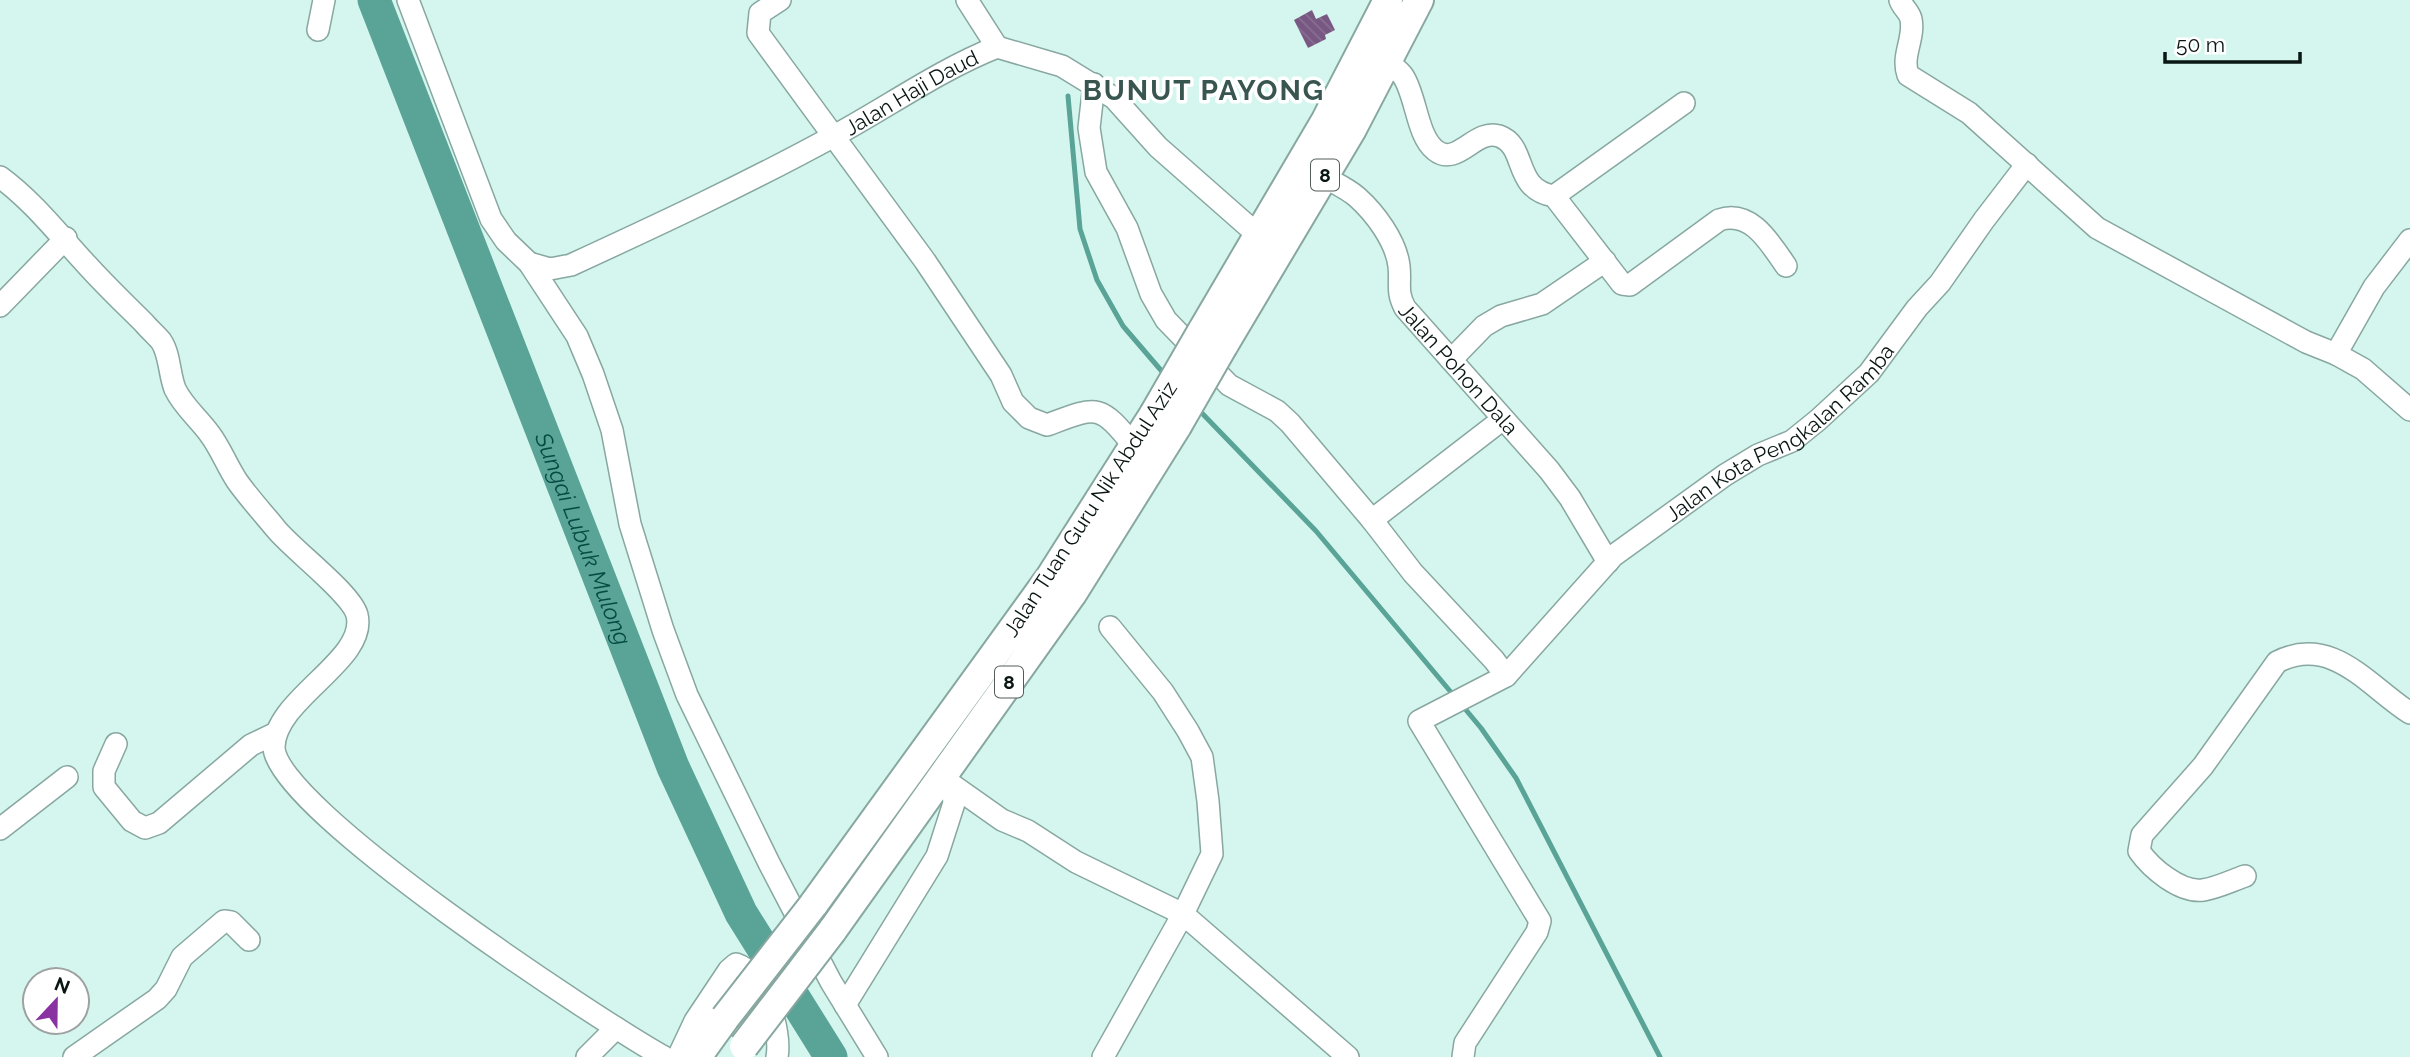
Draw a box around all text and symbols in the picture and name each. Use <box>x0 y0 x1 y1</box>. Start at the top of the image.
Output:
scale bar <box>2165 21 2300 65</box>
text: 50 m <box>2176 32 2225 57</box>
street label: Jalan Haji Daud <box>840 44 982 140</box>
district label: BUNUT PAYONG <box>1083 74 1325 107</box>
road number: 8 <box>1311 160 1339 190</box>
street label: Jalan Pohon Dala <box>1394 298 1524 440</box>
street label: Jalan Kota Pengkalan Ramba <box>1661 339 1899 526</box>
street label: Jalan Tuan Guru Nik Abdul Aziz <box>998 377 1182 641</box>
water label: Sungai Lubuk Mulong <box>530 427 638 649</box>
road number: 8 <box>995 666 1023 698</box>
north arrow <box>21 966 91 1036</box>
text: N <box>52 972 73 998</box>

